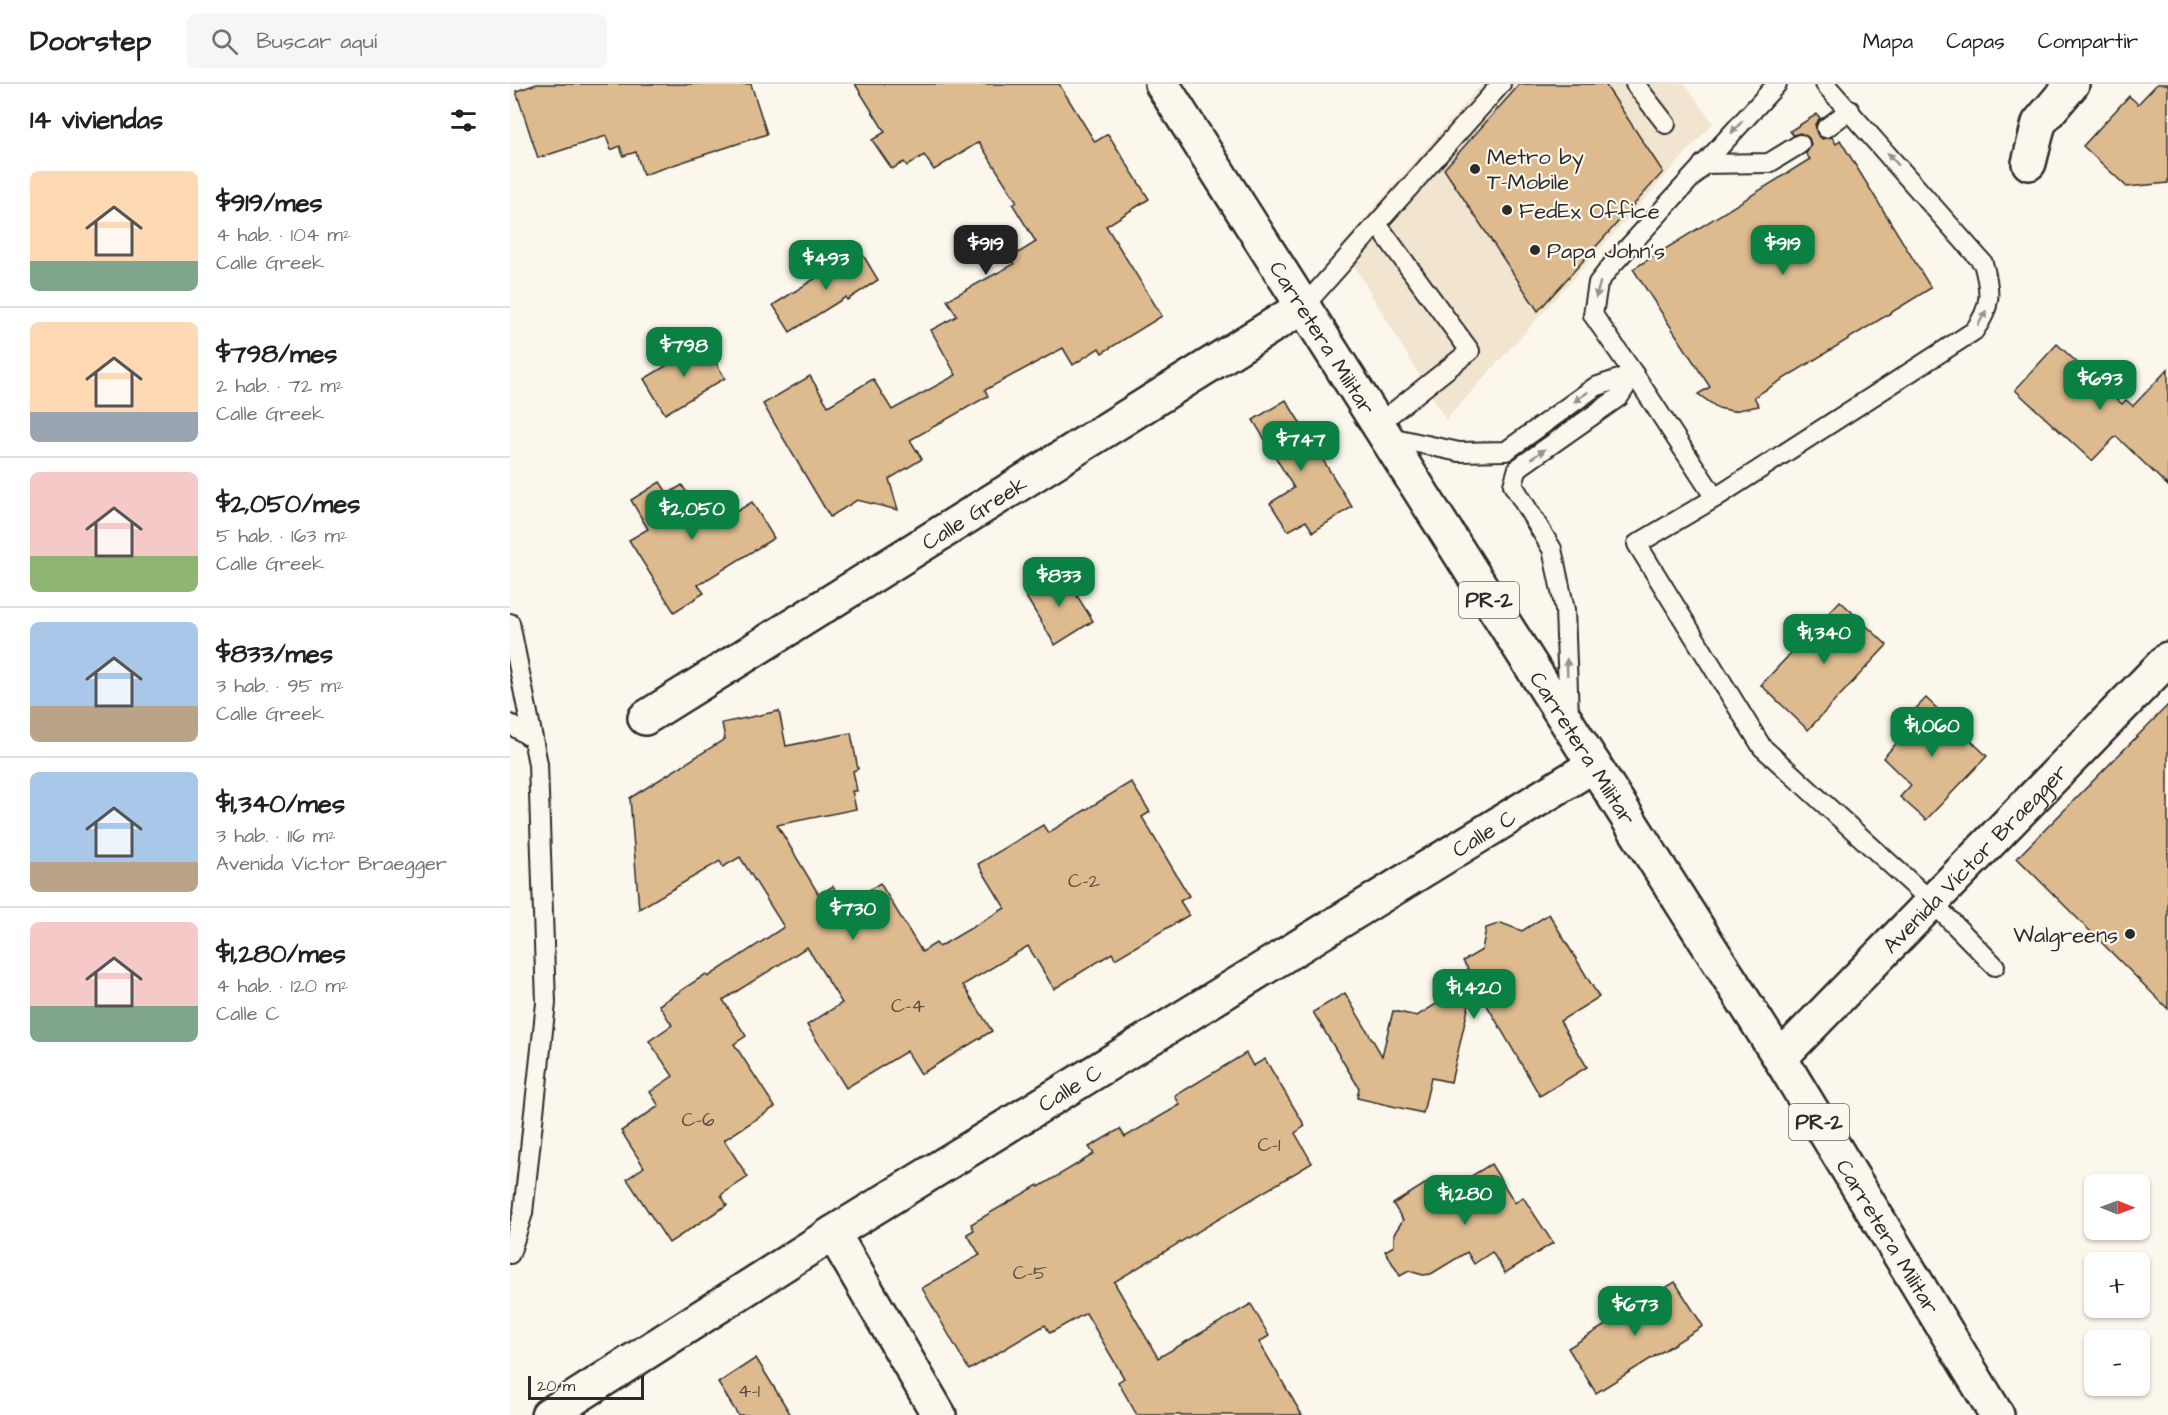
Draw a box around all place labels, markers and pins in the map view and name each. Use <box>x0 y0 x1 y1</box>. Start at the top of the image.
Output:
place label: Metro by T-Mobile <box>1487 142 1584 198</box>
marker: Metro by T-Mobile <box>1468 162 1482 176</box>
place label: FedEx Office <box>1519 196 1660 227</box>
marker: FedEx Office <box>1500 203 1514 217</box>
pin: $919 <box>950 225 1022 276</box>
pin: $919 <box>1747 225 1819 276</box>
place label: Papa John's <box>1547 236 1665 267</box>
pin: $493 <box>790 240 862 291</box>
marker: Papa John's <box>1528 243 1542 257</box>
pin: $798 <box>648 327 720 378</box>
pin: $693 <box>2064 360 2136 411</box>
pin: $747 <box>1265 421 1337 472</box>
pin: $2,050 <box>643 490 741 541</box>
pin: $833 <box>1023 557 1095 608</box>
pin: $1,340 <box>1775 614 1873 665</box>
pin: $1,060 <box>1883 707 1981 758</box>
pin: $730 <box>817 890 889 941</box>
place label: Walgreens <box>2013 920 2118 952</box>
marker: Walgreens <box>2123 927 2137 941</box>
pin: $1,420 <box>1425 969 1523 1020</box>
pin: $1,280 <box>1416 1175 1514 1226</box>
pin: $673 <box>1599 1286 1671 1337</box>

